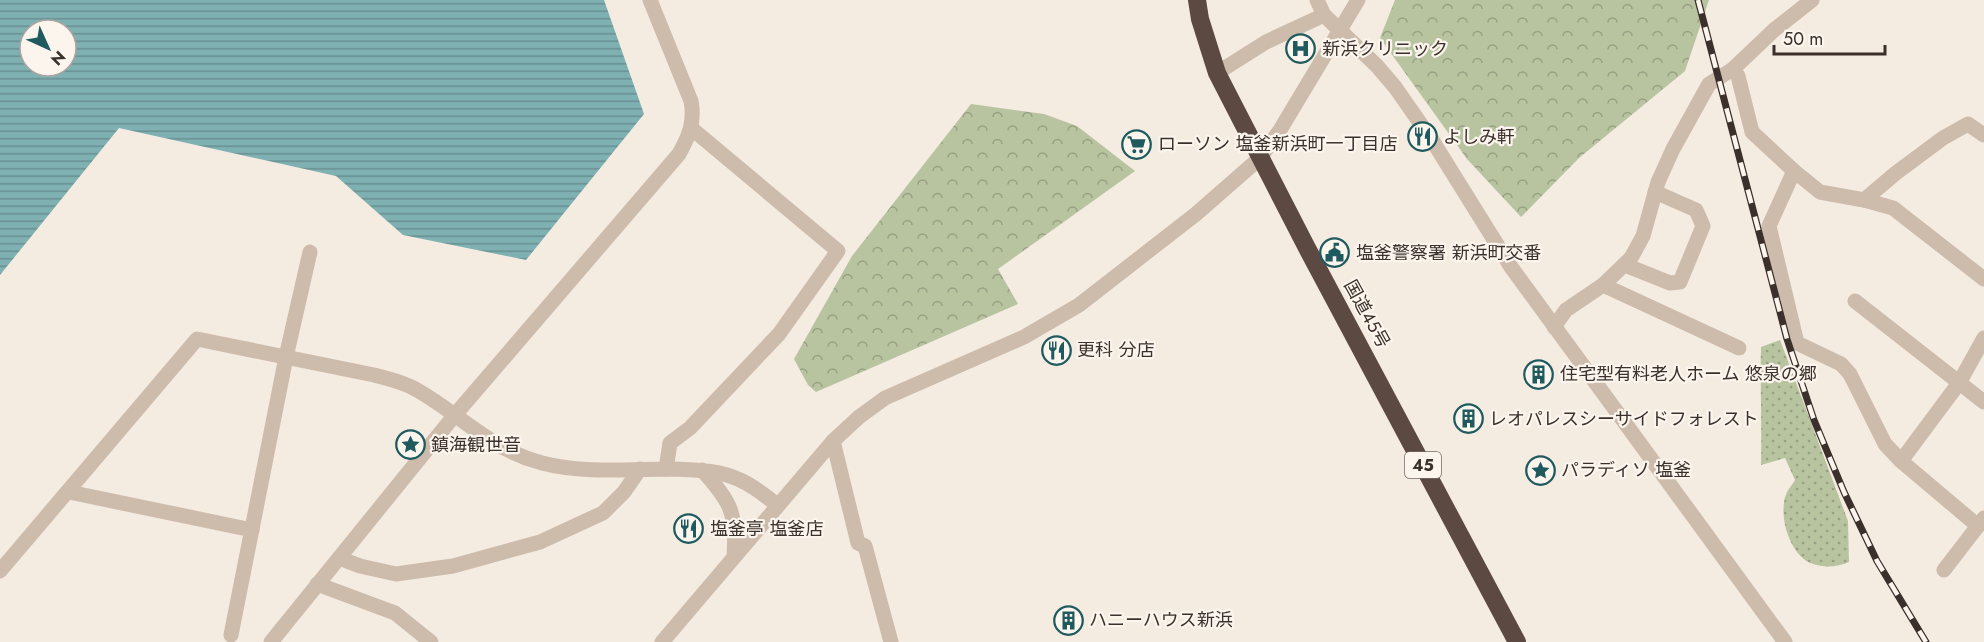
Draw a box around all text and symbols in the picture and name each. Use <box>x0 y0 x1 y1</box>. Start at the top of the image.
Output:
north arrow <box>18 18 78 78</box>
scale bar <box>1774 18 1885 56</box>
text: 50 m <box>1783 26 1823 52</box>
hospital icon: 新浜クリニック <box>1285 33 1317 65</box>
place label: 新浜クリニック <box>1322 36 1448 62</box>
text: N <box>46 46 71 71</box>
restaurant icon: よしみ軒 <box>1406 121 1438 153</box>
place label: よしみ軒 <box>1443 124 1515 150</box>
supermarket icon: ローソン 塩釜新浜町一丁目店 <box>1121 128 1153 160</box>
place label: ローソン 塩釜新浜町一丁目店 <box>1158 131 1397 157</box>
public building icon: 塩釜警察署 新浜町交番 <box>1319 237 1351 269</box>
place label: 塩釜警察署 新浜町交番 <box>1356 240 1541 266</box>
street label: 国道45号 <box>1338 275 1396 353</box>
restaurant icon: 更科 分店 <box>1040 334 1072 366</box>
place label: 更科 分店 <box>1077 337 1154 363</box>
building icon: 住宅型有料老人ホーム 悠泉の郷 <box>1523 358 1555 390</box>
place label: 住宅型有料老人ホーム 悠泉の郷 <box>1560 361 1817 387</box>
building icon: レオパレスシーサイドフォレスト <box>1452 403 1484 435</box>
place label: レオパレスシーサイドフォレスト <box>1489 406 1759 432</box>
place icon: 鎮海観世音 <box>394 429 426 461</box>
place label: 鎮海観世音 <box>431 432 521 458</box>
road number: 45 <box>1405 452 1441 478</box>
place icon: パラディソ 塩釜 <box>1524 454 1556 486</box>
place label: パラディソ 塩釜 <box>1561 457 1691 483</box>
restaurant icon: 塩釜亭 塩釜店 <box>673 513 705 545</box>
place label: 塩釜亭 塩釜店 <box>710 516 823 542</box>
building icon: ハニーハウス新浜 <box>1052 604 1084 636</box>
place label: ハニーハウス新浜 <box>1089 607 1233 633</box>

